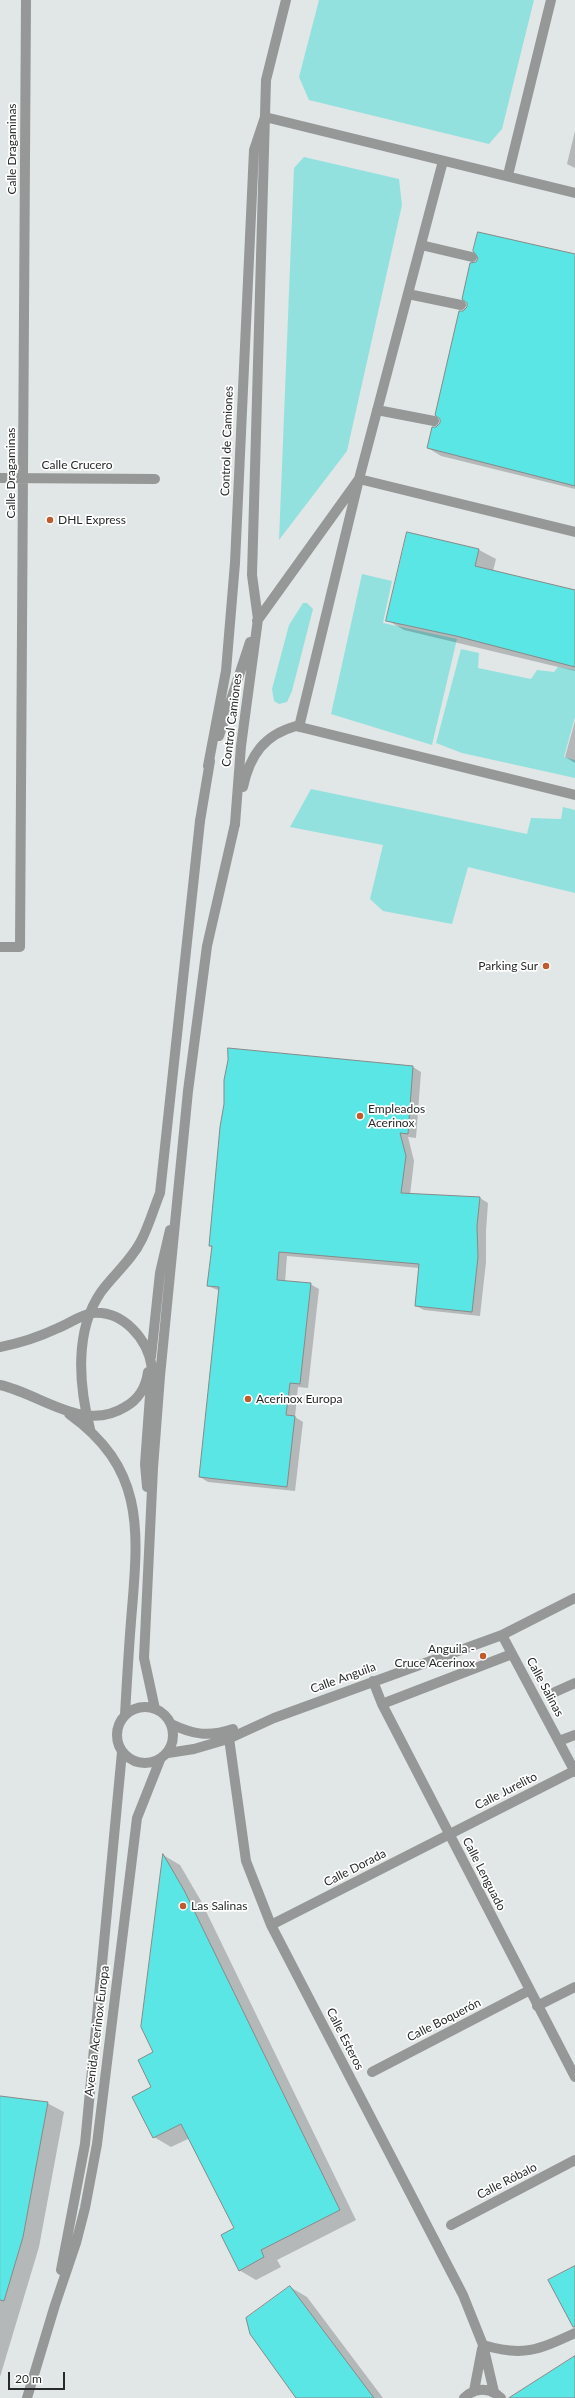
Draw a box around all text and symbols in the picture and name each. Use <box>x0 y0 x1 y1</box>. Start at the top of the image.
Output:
street label: Calle Dragaminas <box>5 103 19 195</box>
street label: Control de Camiones <box>218 386 236 496</box>
street label: Calle Dragaminas <box>4 427 18 519</box>
street label: Calle Crucero <box>42 458 112 472</box>
place label: DHL Express <box>58 513 126 527</box>
marker: DHL Express <box>45 515 55 525</box>
street label: Control Camiones <box>219 672 245 768</box>
place label: Parking Sur <box>478 959 538 973</box>
marker: Parking Sur <box>541 961 551 971</box>
place label: Empleados Acerinox <box>368 1102 425 1130</box>
marker: Empleados Acerinox <box>355 1111 365 1121</box>
place label: Acerinox Europa <box>256 1392 342 1406</box>
marker: Acerinox Europa <box>243 1394 253 1404</box>
place label: Anguila - Cruce Acerinox <box>395 1642 475 1670</box>
marker: Anguila - Cruce Acerinox <box>478 1651 488 1661</box>
street label: Calle Salinas <box>523 1655 567 1719</box>
street label: Calle Anguila <box>308 1660 378 1696</box>
street label: Calle Jurelito <box>472 1769 540 1813</box>
street label: Calle Lenguado <box>459 1835 509 1913</box>
street label: Calle Dorada <box>322 1846 388 1890</box>
place label: Las Salinas <box>191 1899 247 1913</box>
marker: Las Salinas <box>178 1901 188 1911</box>
street label: Avenida Acerinox Europa <box>82 1965 112 2097</box>
street label: Calle Boquerón <box>405 1995 483 2045</box>
street label: Calle Esteros <box>323 2006 367 2072</box>
street label: Calle Róbalo <box>475 2160 539 2202</box>
scale bar <box>10 2364 67 2390</box>
text: 20 m <box>15 2371 42 2386</box>

